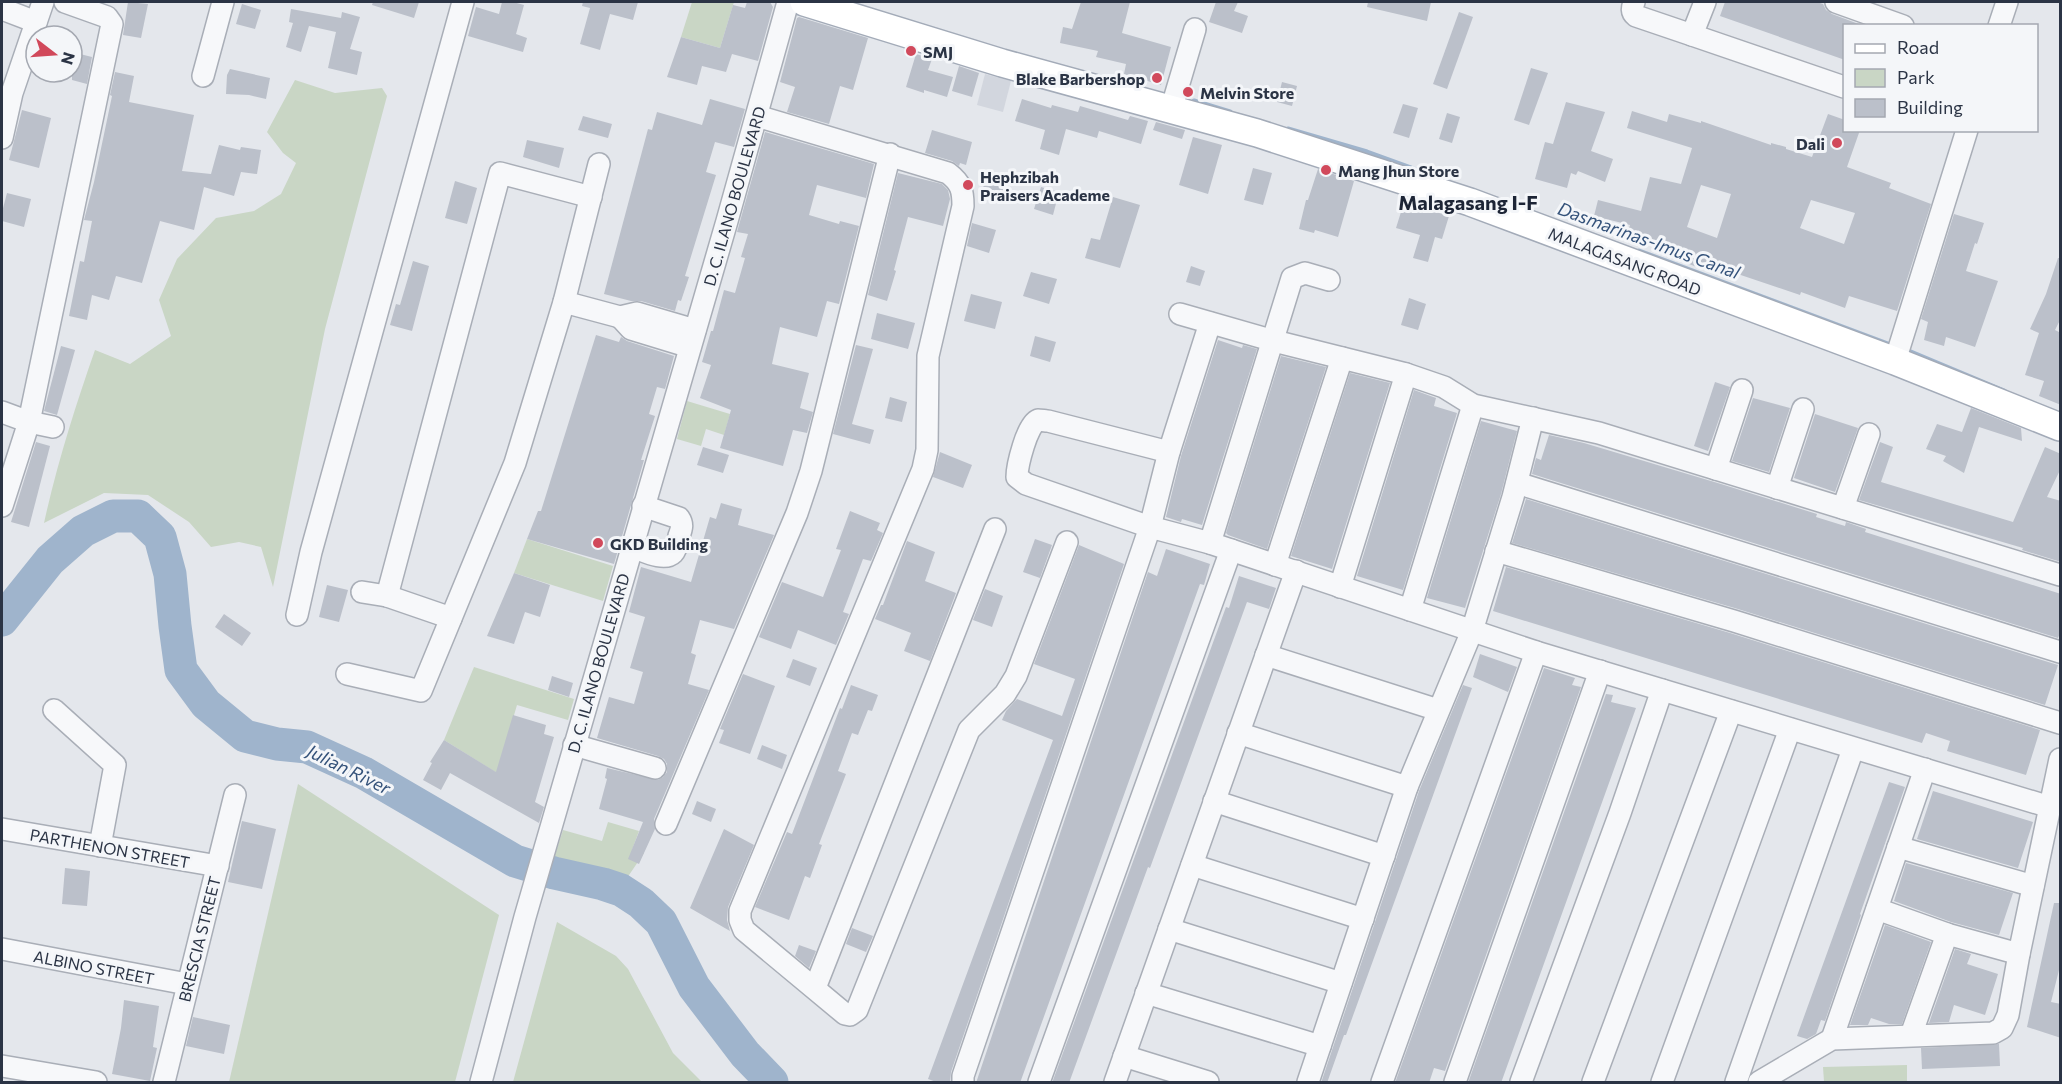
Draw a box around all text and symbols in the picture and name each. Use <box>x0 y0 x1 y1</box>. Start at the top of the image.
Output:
north arrow <box>24 24 84 84</box>
legend <box>1843 24 2038 132</box>
text: Road <box>1897 36 1939 58</box>
place label: SMJ <box>923 42 953 61</box>
marker: SMJ <box>904 44 918 58</box>
text: N <box>58 50 80 67</box>
text: Park <box>1897 66 1935 88</box>
place label: Blake Barbershop <box>1016 69 1145 88</box>
marker: Blake Barbershop <box>1150 71 1164 85</box>
place label: Melvin Store <box>1200 83 1294 102</box>
marker: Melvin Store <box>1181 85 1195 99</box>
text: Building <box>1897 96 1963 118</box>
street label: D. C. ILANO BOULEVARD <box>699 104 769 288</box>
place label: Dali <box>1796 134 1825 153</box>
marker: Dali <box>1830 136 1844 150</box>
place label: Mang Jhun Store <box>1338 161 1459 180</box>
marker: Mang Jhun Store <box>1319 163 1333 177</box>
place label: Hephzibah Praisers Academe <box>980 167 1110 204</box>
marker: Hephzibah Praisers Academe <box>961 178 975 192</box>
district label: Malagasang I-F <box>1398 190 1538 214</box>
water label: Dasmarinas-Imus Canal <box>1555 197 1743 283</box>
street label: MALAGASANG ROAD <box>1546 223 1704 299</box>
place label: GKD Building <box>610 534 708 553</box>
marker: GKD Building <box>591 536 605 550</box>
street label: D. C. ILANO BOULEVARD <box>563 571 633 755</box>
water label: Julian River <box>302 738 395 799</box>
street label: PARTHENON STREET <box>29 825 191 871</box>
street label: BRESCIA STREET <box>174 874 224 1004</box>
street label: ALBINO STREET <box>32 946 156 988</box>

